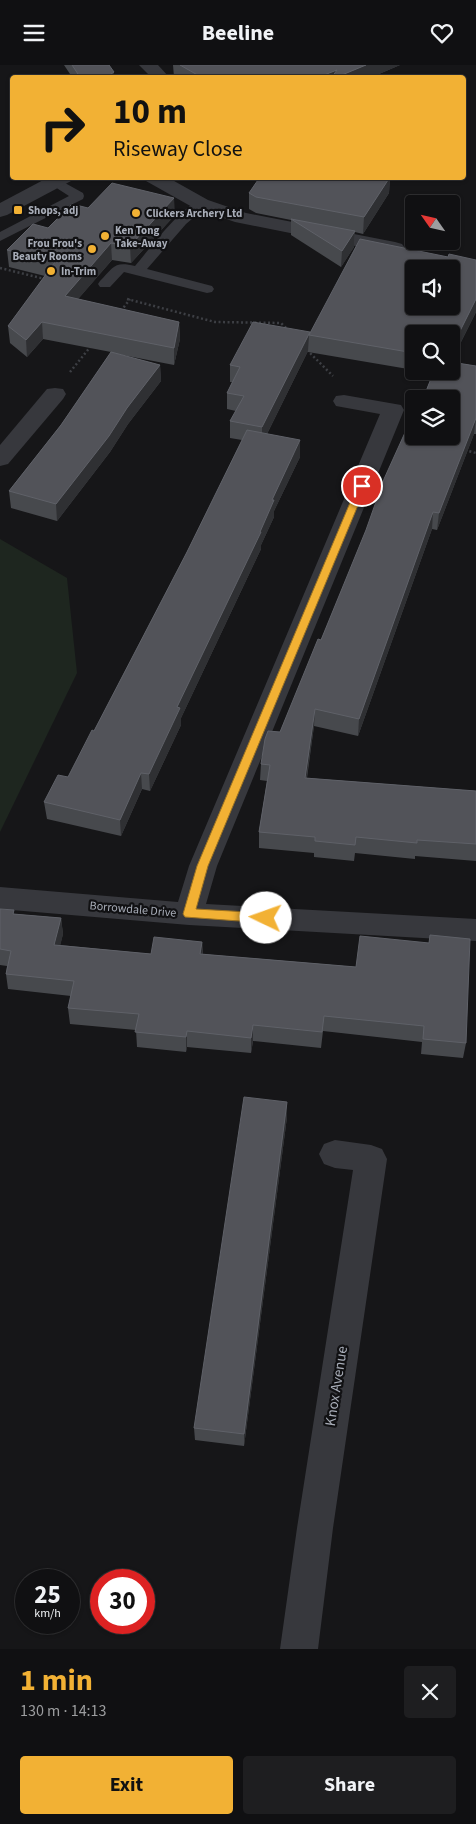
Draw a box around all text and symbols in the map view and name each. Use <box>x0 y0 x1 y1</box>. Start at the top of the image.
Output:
text: Beeline <box>202 17 274 49</box>
icon: menu <box>20 19 48 47</box>
icon: heart <box>428 19 456 47</box>
text: 10 m <box>113 87 187 137</box>
icon: right <box>30 95 95 160</box>
text: Riseway Close <box>113 133 243 165</box>
north arrow <box>405 195 460 250</box>
map controls <box>405 195 460 445</box>
place label: Shops, adj <box>28 203 78 218</box>
marker: Shops, adj <box>12 204 24 216</box>
place label: Clickers Archery Ltd <box>146 206 242 221</box>
marker: Clickers Archery Ltd <box>130 207 142 219</box>
place label: Ken Tong Take-Away <box>115 223 168 251</box>
marker: Ken Tong Take-Away <box>99 230 111 242</box>
place label: Frou Frou's Beauty Rooms <box>12 236 82 264</box>
marker: Frou Frou's Beauty Rooms <box>86 243 98 255</box>
button: sound <box>405 260 460 315</box>
place label: In-Trim <box>61 264 96 279</box>
marker: In-Trim <box>45 265 57 277</box>
button: search <box>405 325 460 380</box>
button: layers <box>405 390 460 445</box>
pin <box>341 465 383 507</box>
icon: arrive <box>348 472 376 500</box>
position arrow <box>239 891 291 943</box>
street label: Borrowdale Drive <box>89 897 177 922</box>
street label: Knox Avenue <box>320 1345 353 1428</box>
speed limit sign: 30 <box>90 1569 155 1634</box>
text: 25 <box>34 1577 61 1613</box>
text: km/h <box>34 1605 61 1622</box>
text: 1 min <box>20 1659 93 1702</box>
button: close <box>404 1666 456 1718</box>
text: 130 m · 14:13 <box>20 1700 107 1722</box>
button: Exit <box>20 1756 233 1814</box>
button: Share <box>243 1756 456 1814</box>

